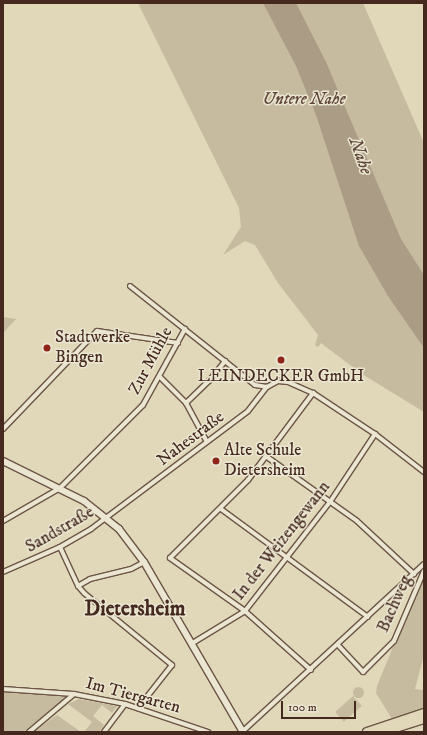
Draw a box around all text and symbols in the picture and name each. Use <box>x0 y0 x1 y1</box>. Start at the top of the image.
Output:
park label: Untere Nahe <box>262 90 346 110</box>
water label: Nahe <box>343 135 377 177</box>
street label: Zur Mühle <box>125 324 177 398</box>
place label: Stadtwerke Bingen <box>55 328 130 368</box>
marker: Stadtwerke Bingen <box>42 343 52 353</box>
marker: LEINDECKER GmbH <box>276 355 286 365</box>
place label: LEINDECKER GmbH <box>198 367 364 387</box>
street label: Nahestraße <box>153 407 229 471</box>
place label: Alte Schule Dietersheim <box>224 441 306 481</box>
marker: Alte Schule Dietersheim <box>211 456 221 466</box>
street label: In der Weizengewann <box>229 477 335 605</box>
street label: Sandstraße <box>22 502 98 558</box>
street label: Bachweg <box>373 572 417 636</box>
district label: Dietersheim <box>85 596 185 622</box>
street label: Im Tiergarten <box>83 674 183 718</box>
scale bar <box>283 693 358 719</box>
text: 100 m <box>288 700 317 715</box>

